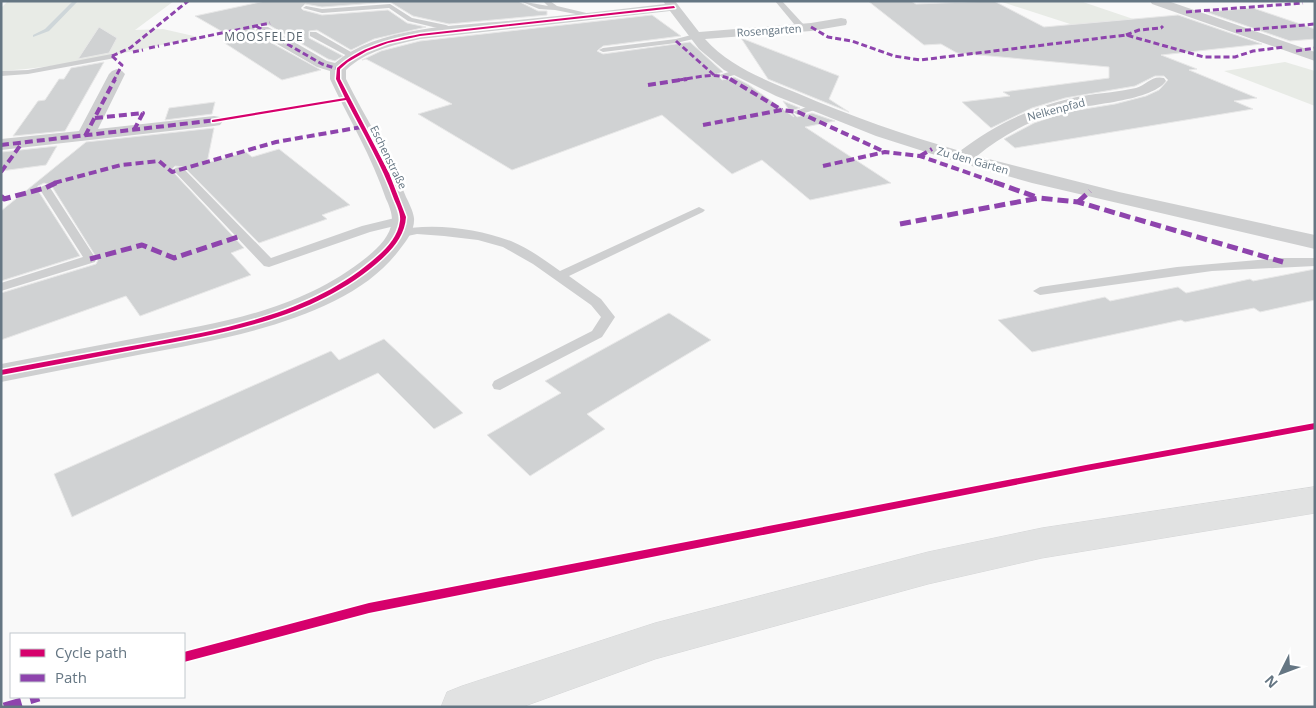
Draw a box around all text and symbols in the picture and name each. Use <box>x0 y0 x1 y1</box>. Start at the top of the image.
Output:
street label: Rosengarten <box>736 20 802 40</box>
district label: MOOSFELDE <box>224 28 304 45</box>
street label: Nelkenpfad <box>1025 94 1087 124</box>
street label: Eschenstraße <box>367 123 411 191</box>
street label: Zu den Gärten <box>935 143 1011 177</box>
legend <box>10 633 185 698</box>
text: Cycle path <box>55 642 127 662</box>
north arrow <box>1256 648 1306 698</box>
text: Path <box>55 667 87 687</box>
text: N <box>1260 671 1282 693</box>

